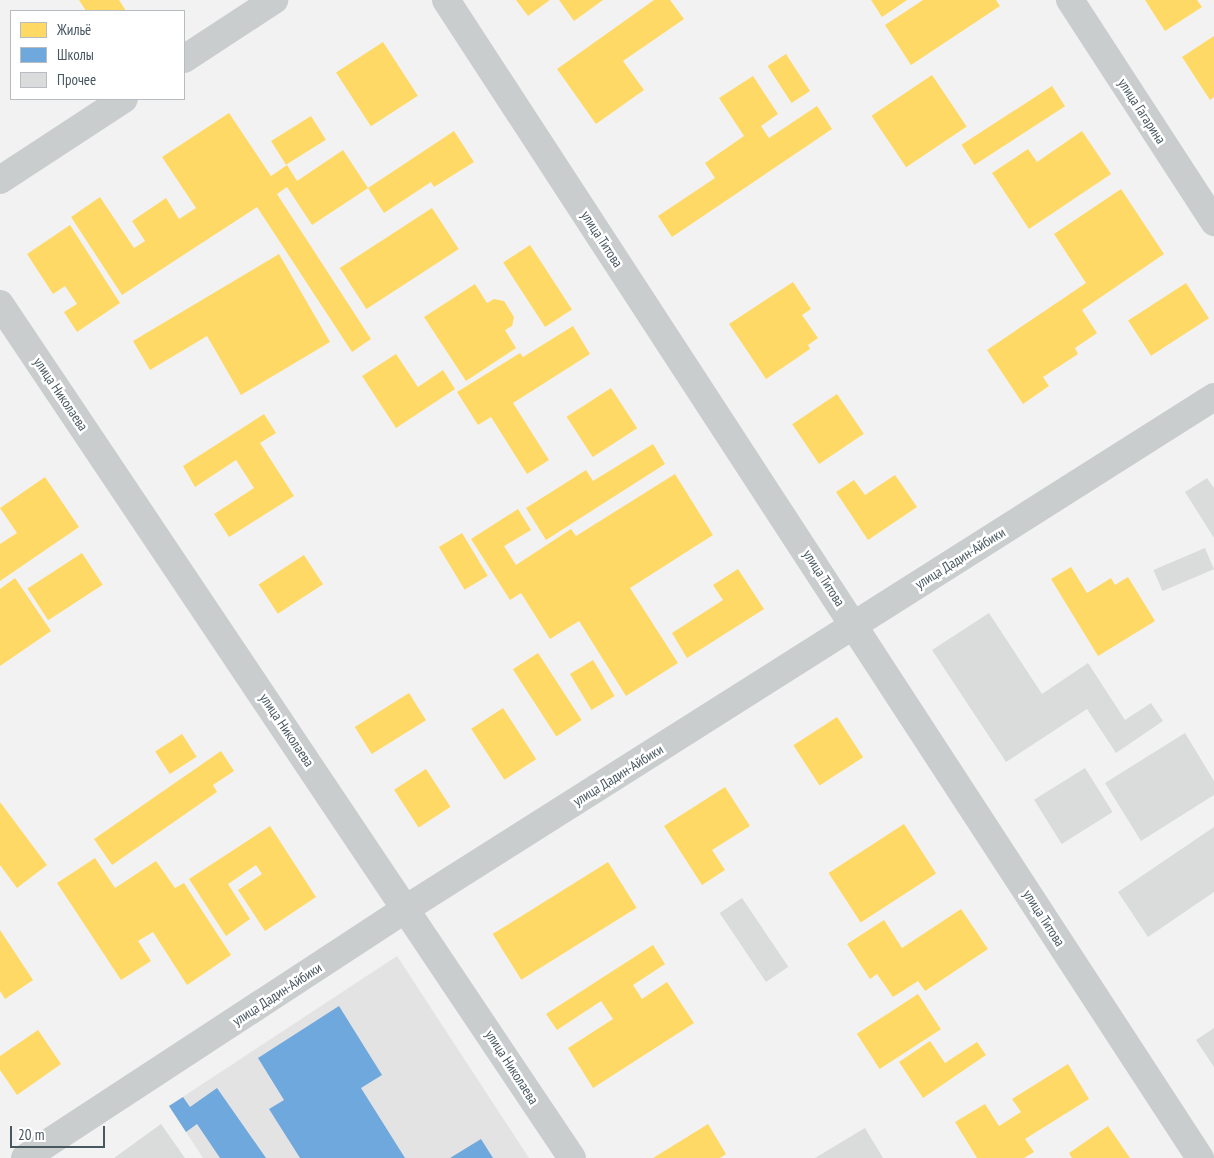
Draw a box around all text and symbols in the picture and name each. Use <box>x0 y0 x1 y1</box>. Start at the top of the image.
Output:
legend <box>10 10 185 100</box>
text: Жильё <box>57 20 91 39</box>
text: Школы <box>57 45 94 64</box>
text: Прочее <box>57 70 96 89</box>
street label: улица Гагарина <box>1115 75 1169 147</box>
street label: улица Титова <box>577 207 627 271</box>
street label: улица Николаева <box>30 354 92 434</box>
street label: улица Дадин-Айбики <box>912 523 1008 593</box>
street label: улица Титова <box>799 546 849 610</box>
street label: улица Николаева <box>256 690 318 770</box>
street label: улица Дадин-Айбики <box>570 740 666 810</box>
street label: улица Титова <box>1019 886 1069 950</box>
street label: улица Дадин-Айбики <box>229 959 325 1029</box>
street label: улица Николаева <box>482 1027 542 1107</box>
scale bar <box>12 1116 108 1148</box>
text: 20 m <box>18 1125 44 1144</box>

